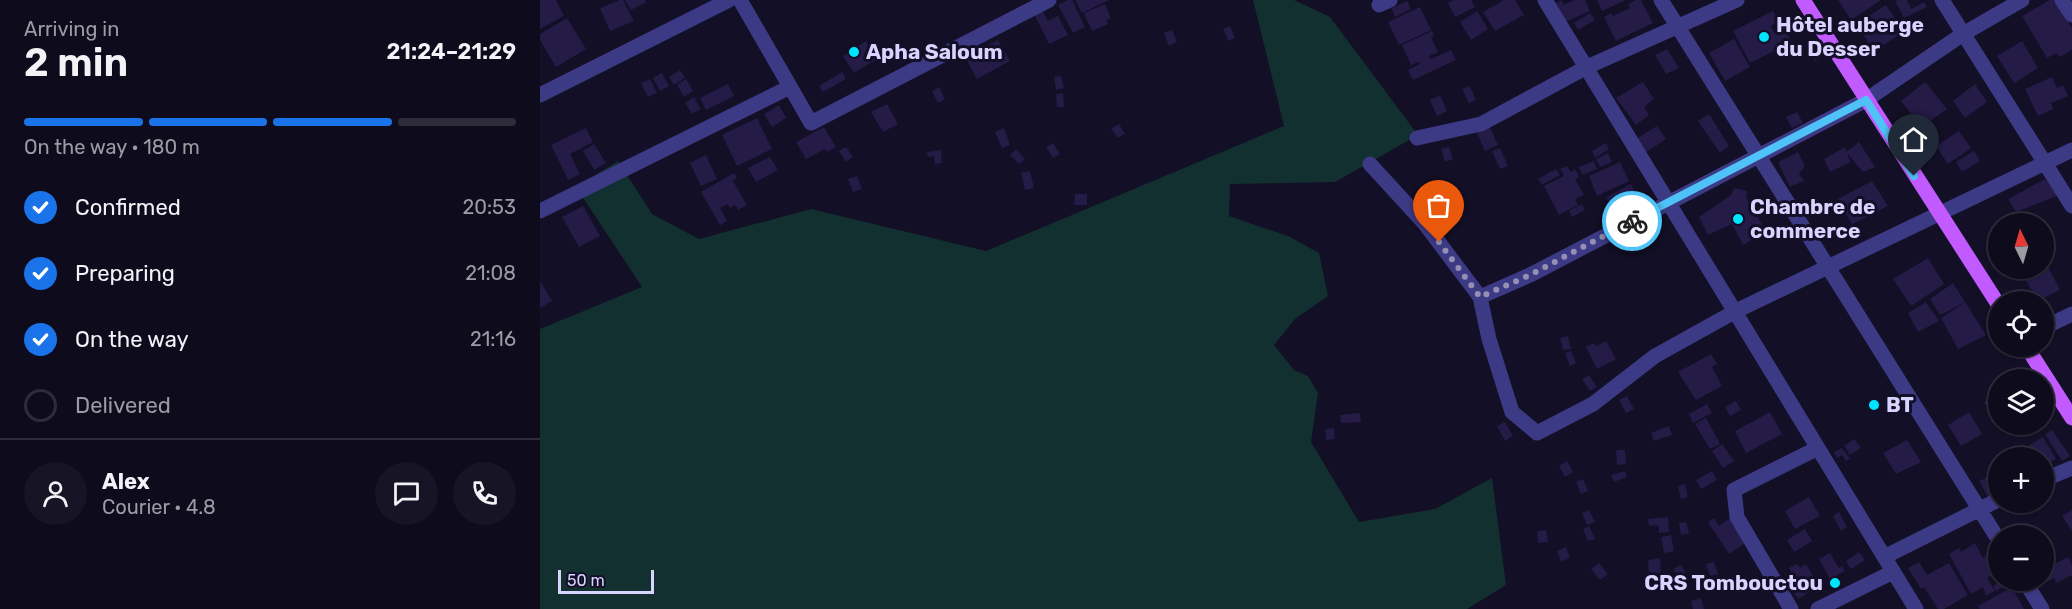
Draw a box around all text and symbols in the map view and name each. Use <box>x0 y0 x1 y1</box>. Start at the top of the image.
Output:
place label: Hôtel auberge du Desser <box>1776 12 1924 61</box>
text: Arriving in <box>24 17 119 41</box>
marker: Hôtel auberge du Desser <box>1757 30 1771 44</box>
text: 21:24–21:29 <box>386 38 516 65</box>
place label: Apha Saloum <box>866 39 1003 64</box>
text: 2 min <box>24 40 128 86</box>
marker: Apha Saloum <box>847 45 861 59</box>
pin <box>1888 114 1939 176</box>
icon: home <box>1897 123 1930 156</box>
text: On the way · 180 m <box>24 135 200 159</box>
pin <box>1413 180 1464 242</box>
icon: bag <box>1422 189 1455 222</box>
icon: check <box>24 191 57 224</box>
courier <box>1602 191 1662 251</box>
text: Confirmed <box>75 194 181 221</box>
place label: Chambre de commerce <box>1750 194 1875 243</box>
text: 20:53 <box>463 195 516 219</box>
icon: bike <box>1616 205 1649 238</box>
marker: Chambre de commerce <box>1731 212 1745 226</box>
north arrow <box>1988 213 2054 279</box>
map controls <box>1988 213 2054 591</box>
icon: check <box>24 257 57 290</box>
text: Preparing <box>75 260 175 287</box>
text: 21:08 <box>465 261 516 285</box>
button: locate <box>1988 291 2054 357</box>
icon: check <box>24 323 57 356</box>
text: On the way <box>75 326 189 353</box>
text: 21:16 <box>470 327 516 351</box>
button: layers <box>1988 369 2054 435</box>
text: Delivered <box>75 392 171 419</box>
place label: BT <box>1886 392 1914 417</box>
marker: BT <box>1867 398 1881 412</box>
button: + <box>1988 447 2054 513</box>
button: person <box>24 462 87 525</box>
button: chat <box>375 462 438 525</box>
button: phone <box>453 462 516 525</box>
text: Alex <box>102 468 150 495</box>
text: Courier · 4.8 <box>102 495 216 519</box>
button: − <box>1988 525 2054 591</box>
scale bar <box>558 567 654 594</box>
place label: CRS Tombouctou <box>1644 570 1823 595</box>
text: 50 m <box>567 571 605 590</box>
marker: CRS Tombouctou <box>1828 576 1842 590</box>

